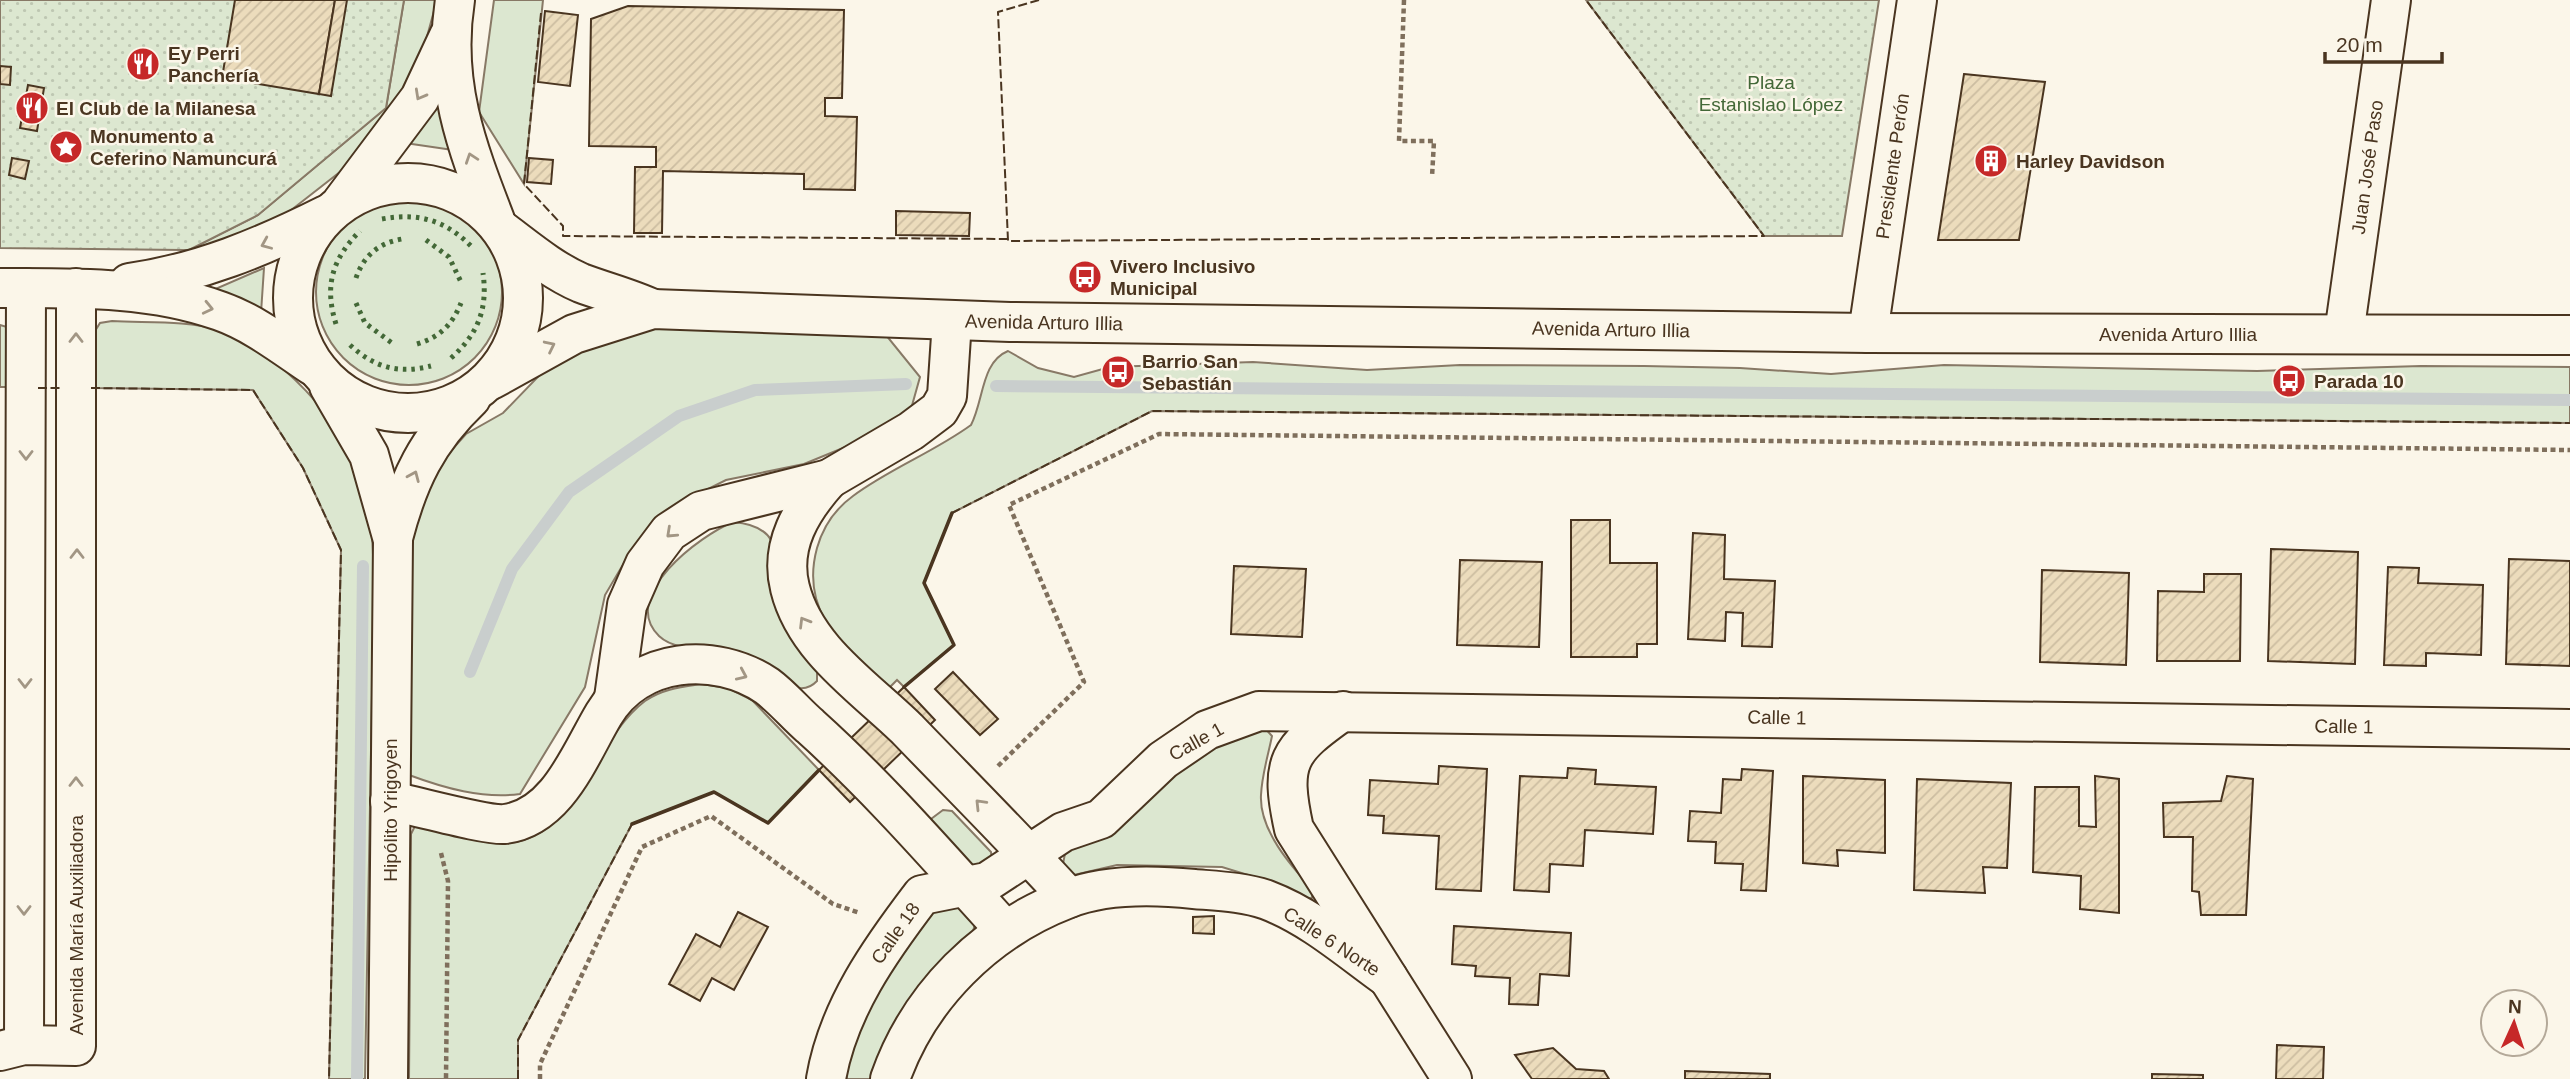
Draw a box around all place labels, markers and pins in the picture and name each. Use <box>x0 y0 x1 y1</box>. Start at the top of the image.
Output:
place label: Ey Perri Panchería <box>168 43 259 86</box>
restaurant icon: Ey Perri Panchería <box>124 45 162 83</box>
restaurant icon: El Club de la Milanesa <box>13 89 51 127</box>
place label: El Club de la Milanesa <box>56 98 256 119</box>
place label: Monumento a Ceferino Namuncurá <box>90 126 277 169</box>
place icon: Monumento a Ceferino Namuncurá <box>47 128 85 166</box>
building icon: Harley Davidson <box>1972 142 2010 180</box>
place label: Harley Davidson <box>2016 151 2165 172</box>
place label: Vivero Inclusivo Municipal <box>1110 256 1255 299</box>
bus stop icon: Vivero Inclusivo Municipal <box>1066 258 1104 296</box>
place label: Barrio San Sebastián <box>1142 351 1238 394</box>
bus stop icon: Barrio San Sebastián <box>1099 353 1137 391</box>
bus stop icon: Parada 10 <box>2270 362 2308 400</box>
place label: Parada 10 <box>2314 371 2404 392</box>

